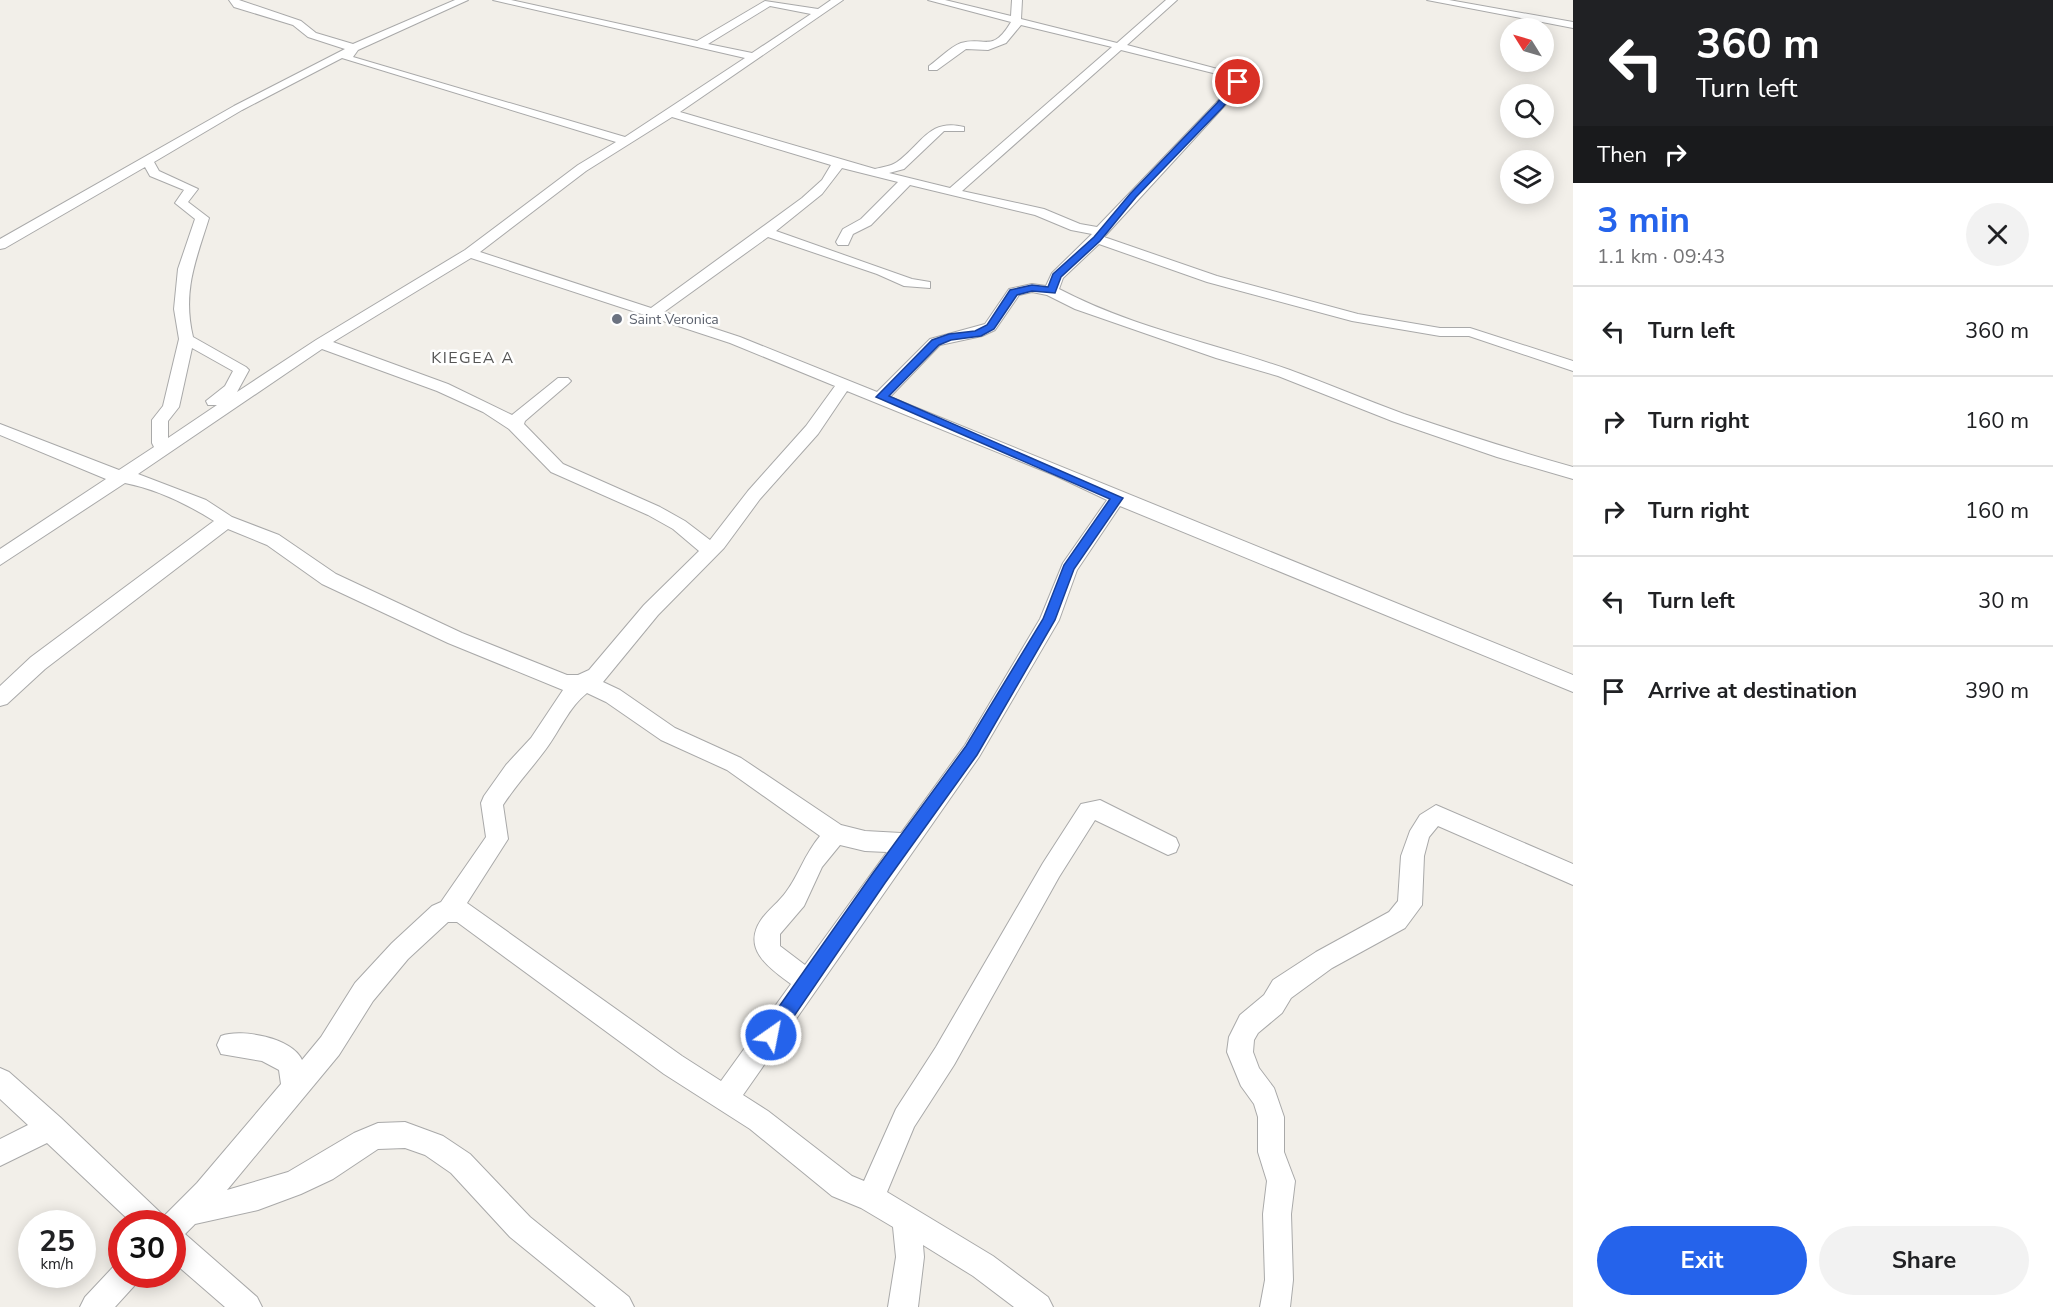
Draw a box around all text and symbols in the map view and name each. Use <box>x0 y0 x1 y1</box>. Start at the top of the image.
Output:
text: 360 m <box>1696 16 1820 73</box>
north arrow <box>1500 18 1554 72</box>
map controls <box>1500 18 1554 204</box>
icon: left <box>1597 24 1675 102</box>
pin <box>1212 56 1263 107</box>
icon: arrive <box>1221 65 1254 98</box>
text: Turn left <box>1696 70 1797 107</box>
button: search <box>1500 84 1554 138</box>
icon: right <box>1659 138 1692 171</box>
text: Then <box>1597 140 1647 170</box>
button: layers <box>1500 150 1554 204</box>
text: 3 min <box>1597 196 1690 245</box>
button: close <box>1966 203 2029 266</box>
text: 1.1 km · 09:43 <box>1597 243 1725 270</box>
place label: Saint Veronica <box>629 310 719 329</box>
marker: Saint Veronica <box>610 312 624 326</box>
icon: left <box>1597 315 1630 348</box>
text: Turn left <box>1648 316 1735 346</box>
text: 360 m <box>1965 316 2029 346</box>
district label: KIEGEA A <box>431 347 515 369</box>
icon: right <box>1597 405 1630 438</box>
text: Turn right <box>1648 406 1749 436</box>
text: 160 m <box>1965 406 2029 436</box>
icon: right <box>1597 495 1630 528</box>
text: Turn right <box>1648 496 1749 526</box>
text: 160 m <box>1965 496 2029 526</box>
icon: left <box>1597 585 1630 618</box>
text: Turn left <box>1648 586 1735 616</box>
text: 30 m <box>1978 586 2029 616</box>
icon: arrive <box>1597 675 1630 708</box>
text: Arrive at destination <box>1648 676 1857 706</box>
text: 390 m <box>1965 676 2029 706</box>
position arrow <box>739 1003 803 1067</box>
speed limit sign: 30 <box>108 1210 186 1288</box>
text: 25 <box>39 1221 75 1262</box>
button: Exit <box>1597 1226 1807 1295</box>
button: Share <box>1819 1226 2029 1295</box>
text: km/h <box>40 1254 74 1274</box>

